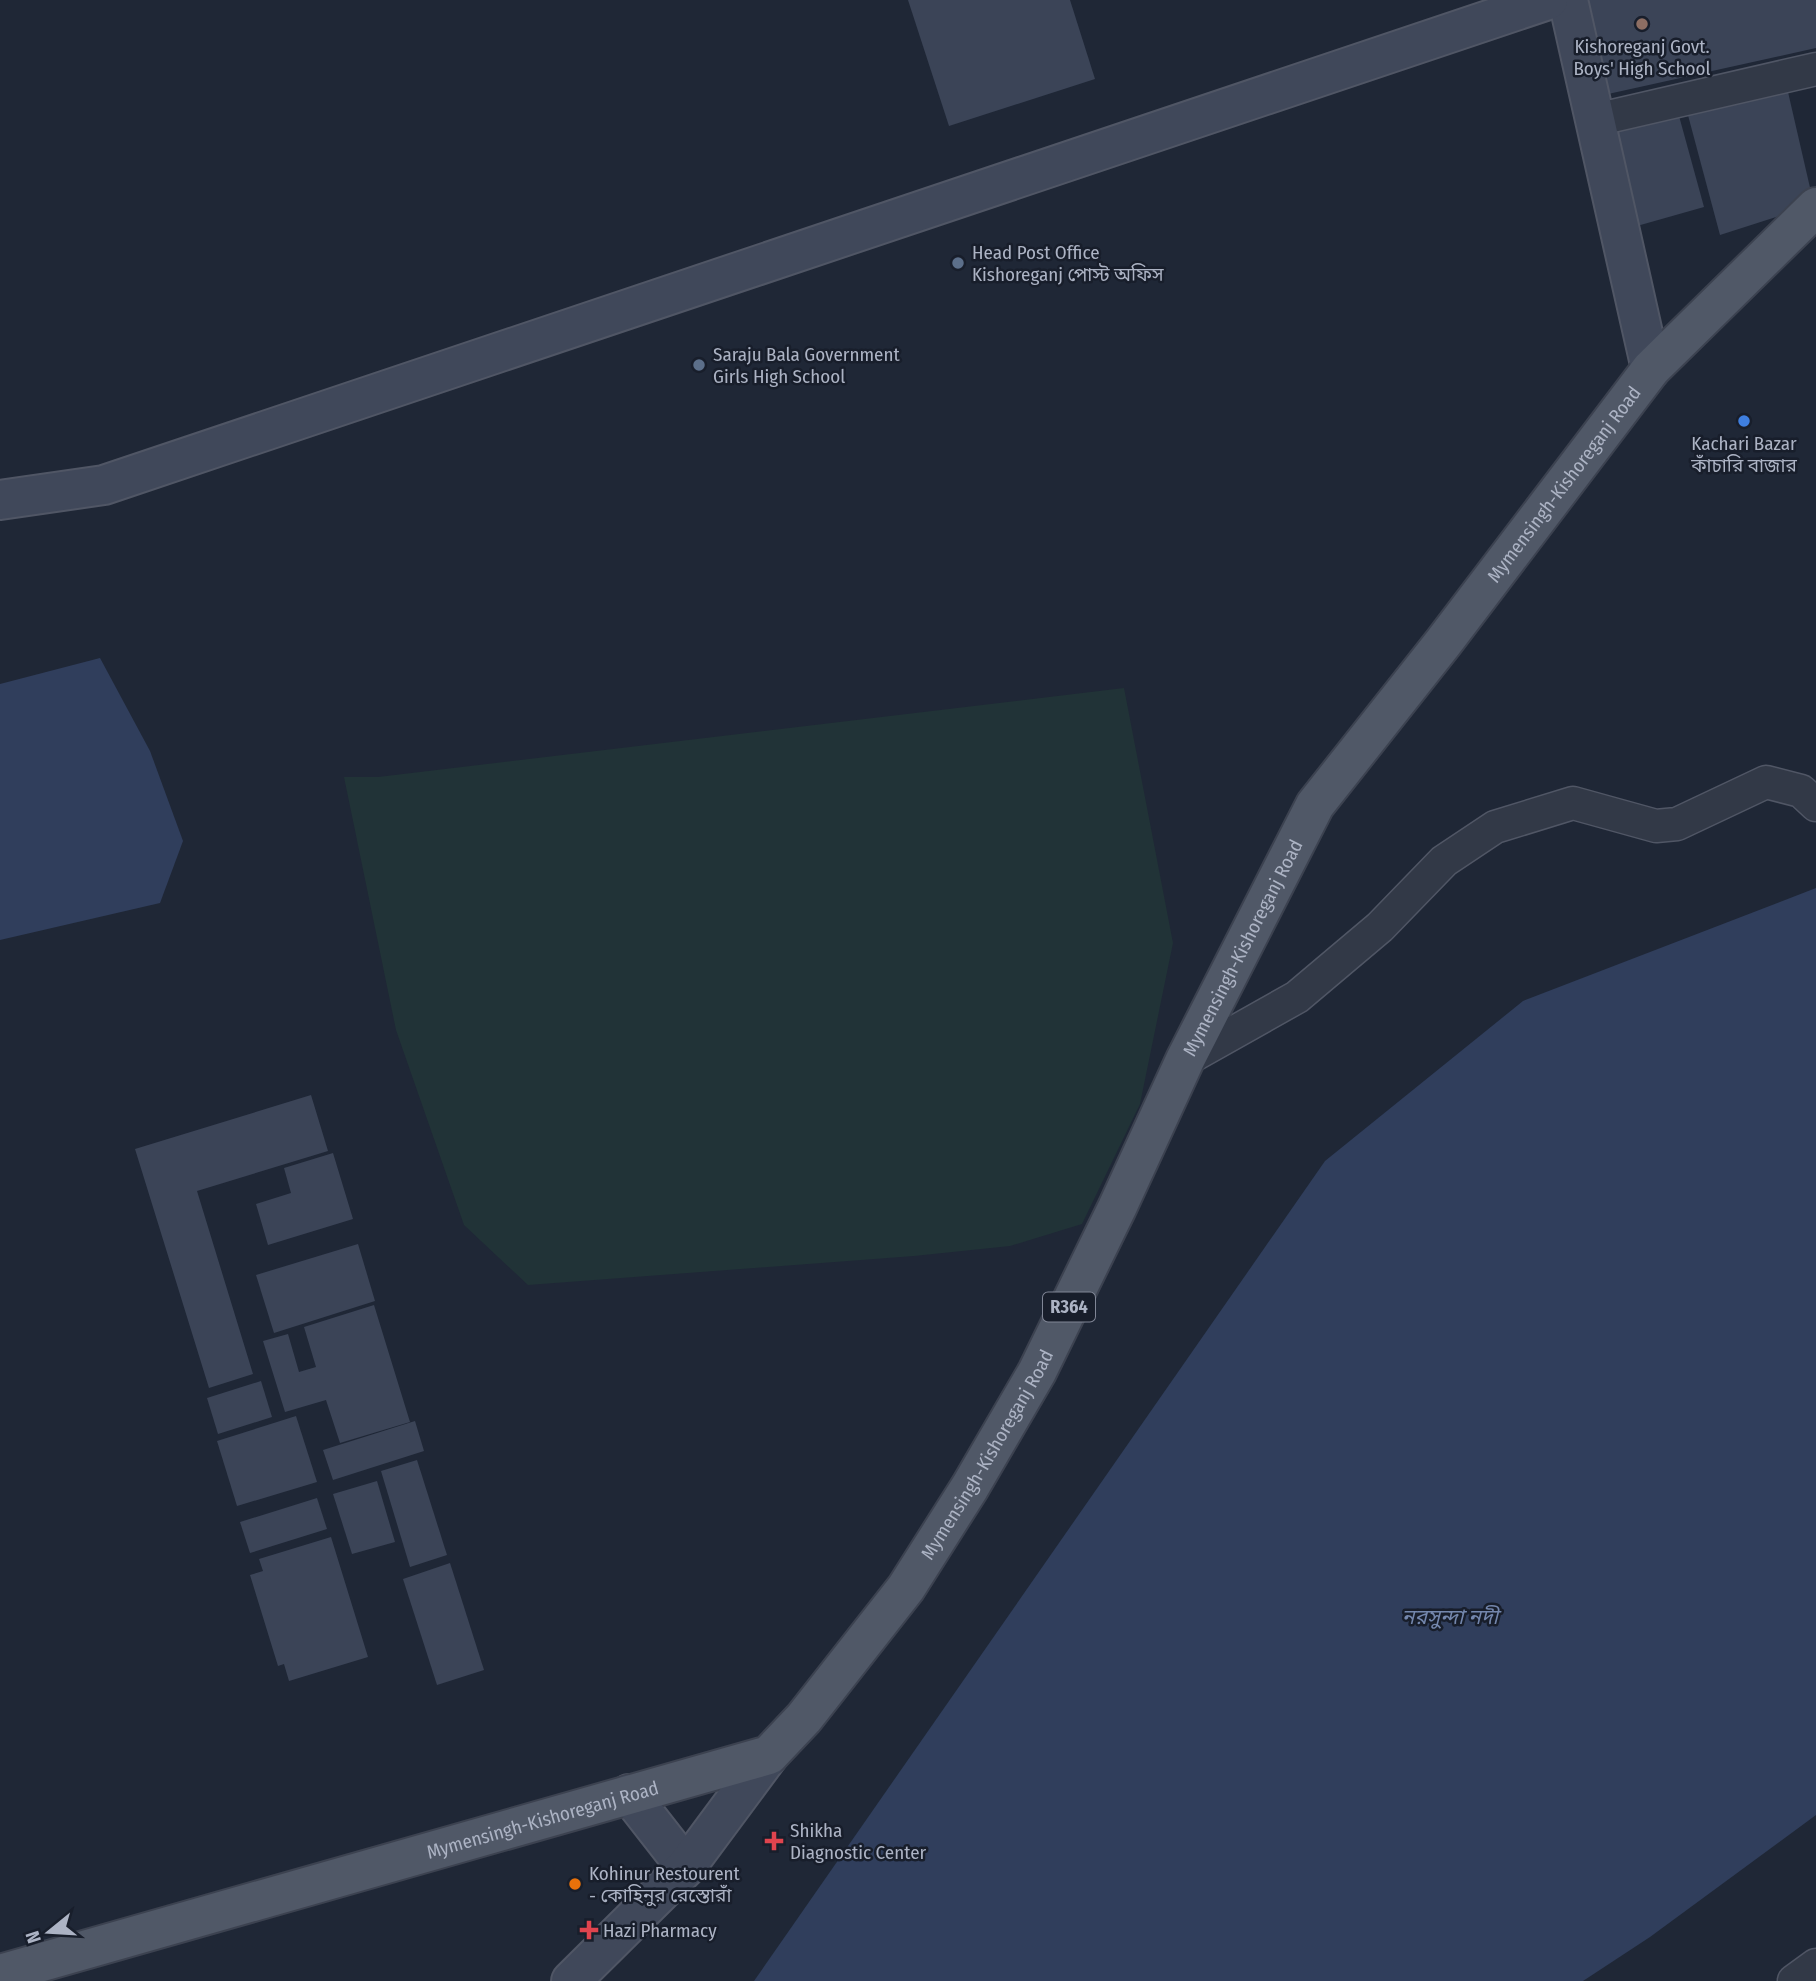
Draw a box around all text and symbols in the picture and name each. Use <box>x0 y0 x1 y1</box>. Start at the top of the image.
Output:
marker: Kishoreganj Govt. Boys' High School <box>1634 16 1650 32</box>
place label: Kishoreganj Govt. Boys' High School <box>1573 35 1711 80</box>
place label: Head Post Office Kishoreganj পোস্ট অফিস <box>972 241 1165 286</box>
marker: Head Post Office Kishoreganj পোস্ট অফিস <box>950 255 966 271</box>
place label: Saraju Bala Government Girls High School <box>713 343 901 388</box>
marker: Saraju Bala Government Girls High School <box>691 357 707 373</box>
street label: Mymensingh-Kishoreganj Road <box>1482 382 1645 587</box>
marker: Kachari Bazar কাঁচারি বাজার <box>1736 413 1752 429</box>
place label: Kachari Bazar কাঁচারি বাজার <box>1690 432 1797 477</box>
street label: Mymensingh-Kishoreganj Road <box>1178 835 1307 1060</box>
road number: R364 <box>1043 1292 1095 1322</box>
street label: Mymensingh-Kishoreganj Road <box>916 1346 1058 1564</box>
water label: নরসুন্দা নদী <box>1402 1604 1503 1630</box>
street label: Mymensingh-Kishoreganj Road <box>424 1776 661 1863</box>
place label: Shikha Diagnostic Center <box>790 1819 927 1864</box>
marker: Shikha Diagnostic Center <box>764 1831 784 1851</box>
place label: Kohinur Restourent - কোহিনুর রেস্তোরাঁ <box>589 1862 741 1907</box>
marker: Kohinur Restourent - কোহিনুর রেস্তোরাঁ <box>567 1876 583 1892</box>
north arrow <box>14 1897 84 1967</box>
place label: Hazi Pharmacy <box>603 1919 717 1942</box>
marker: Hazi Pharmacy <box>581 1922 597 1938</box>
text: N <box>21 1928 46 1946</box>

